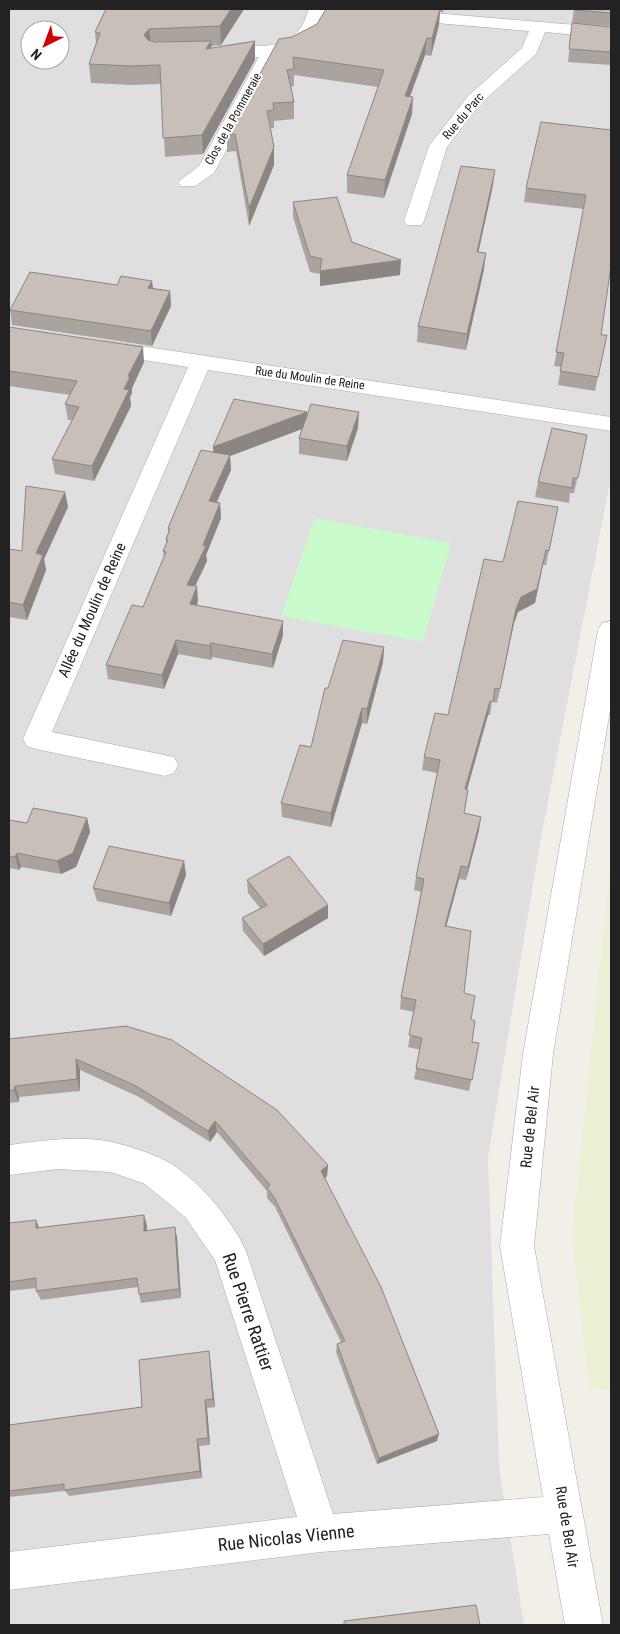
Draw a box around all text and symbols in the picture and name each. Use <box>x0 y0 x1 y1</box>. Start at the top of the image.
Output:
north arrow <box>20 20 70 70</box>
text: N <box>28 46 45 63</box>
street label: Clos de la Pommeraie <box>202 70 264 168</box>
street label: Rue du Parc <box>439 90 487 142</box>
street label: Rue du Moulin de Reine <box>254 363 366 393</box>
street label: Allée du Moulin de Reine <box>54 540 130 680</box>
street label: Rue de Bel Air <box>517 1085 543 1169</box>
street label: Rue Pierre Rattier <box>218 1250 279 1374</box>
street label: Rue de Bel Air <box>552 1485 582 1570</box>
street label: Rue Nicolas Vienne <box>217 1520 355 1555</box>

